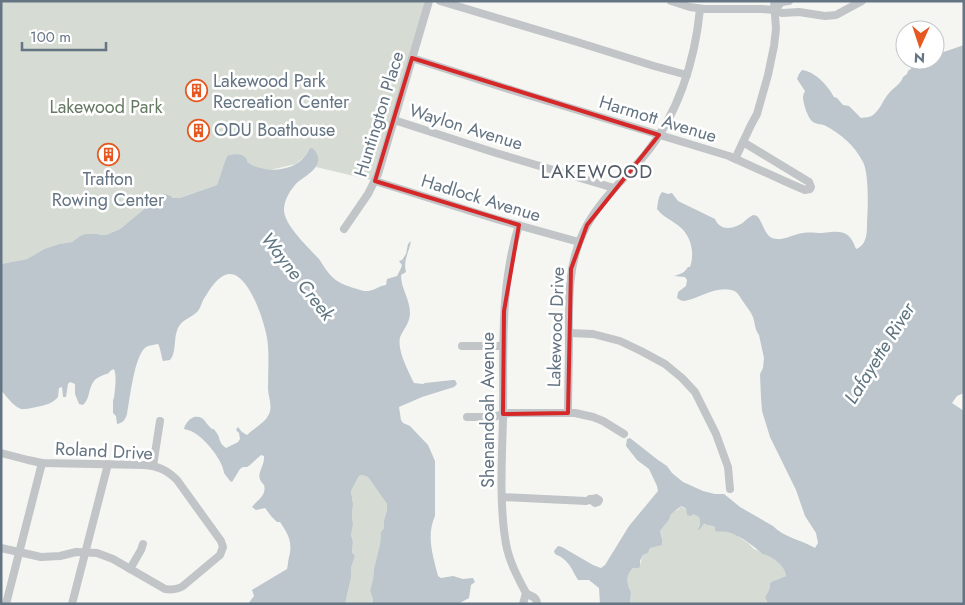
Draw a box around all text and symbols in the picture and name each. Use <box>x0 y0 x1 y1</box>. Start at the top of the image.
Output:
scale bar <box>22 20 106 52</box>
north arrow <box>895 20 945 70</box>
text: 100 m <box>30 26 71 48</box>
street label: Huntington Place <box>348 48 410 180</box>
text: N <box>913 48 925 68</box>
place label: Lakewood Park Recreation Center <box>213 68 350 115</box>
building icon: Lakewood Park Recreation Center <box>185 79 209 103</box>
street label: Harmott Avenue <box>596 89 720 149</box>
park label: Lakewood Park <box>50 94 162 120</box>
street label: Waylon Avenue <box>406 97 526 157</box>
place label: ODU Boathouse <box>214 117 335 143</box>
building icon: ODU Boathouse <box>186 118 210 142</box>
building icon: Trafton Rowing Center <box>96 142 120 166</box>
district label: LAKEWOOD <box>541 158 653 185</box>
place label: Trafton Rowing Center <box>52 166 165 213</box>
street label: Hadlock Avenue <box>418 167 544 229</box>
water label: Wayne Creek <box>254 226 341 327</box>
street label: Lakewood Drive <box>541 266 571 388</box>
water label: Lafayette River <box>838 296 922 409</box>
street label: Shenandoah Avenue <box>475 332 501 488</box>
street label: Roland Drive <box>54 435 154 467</box>

